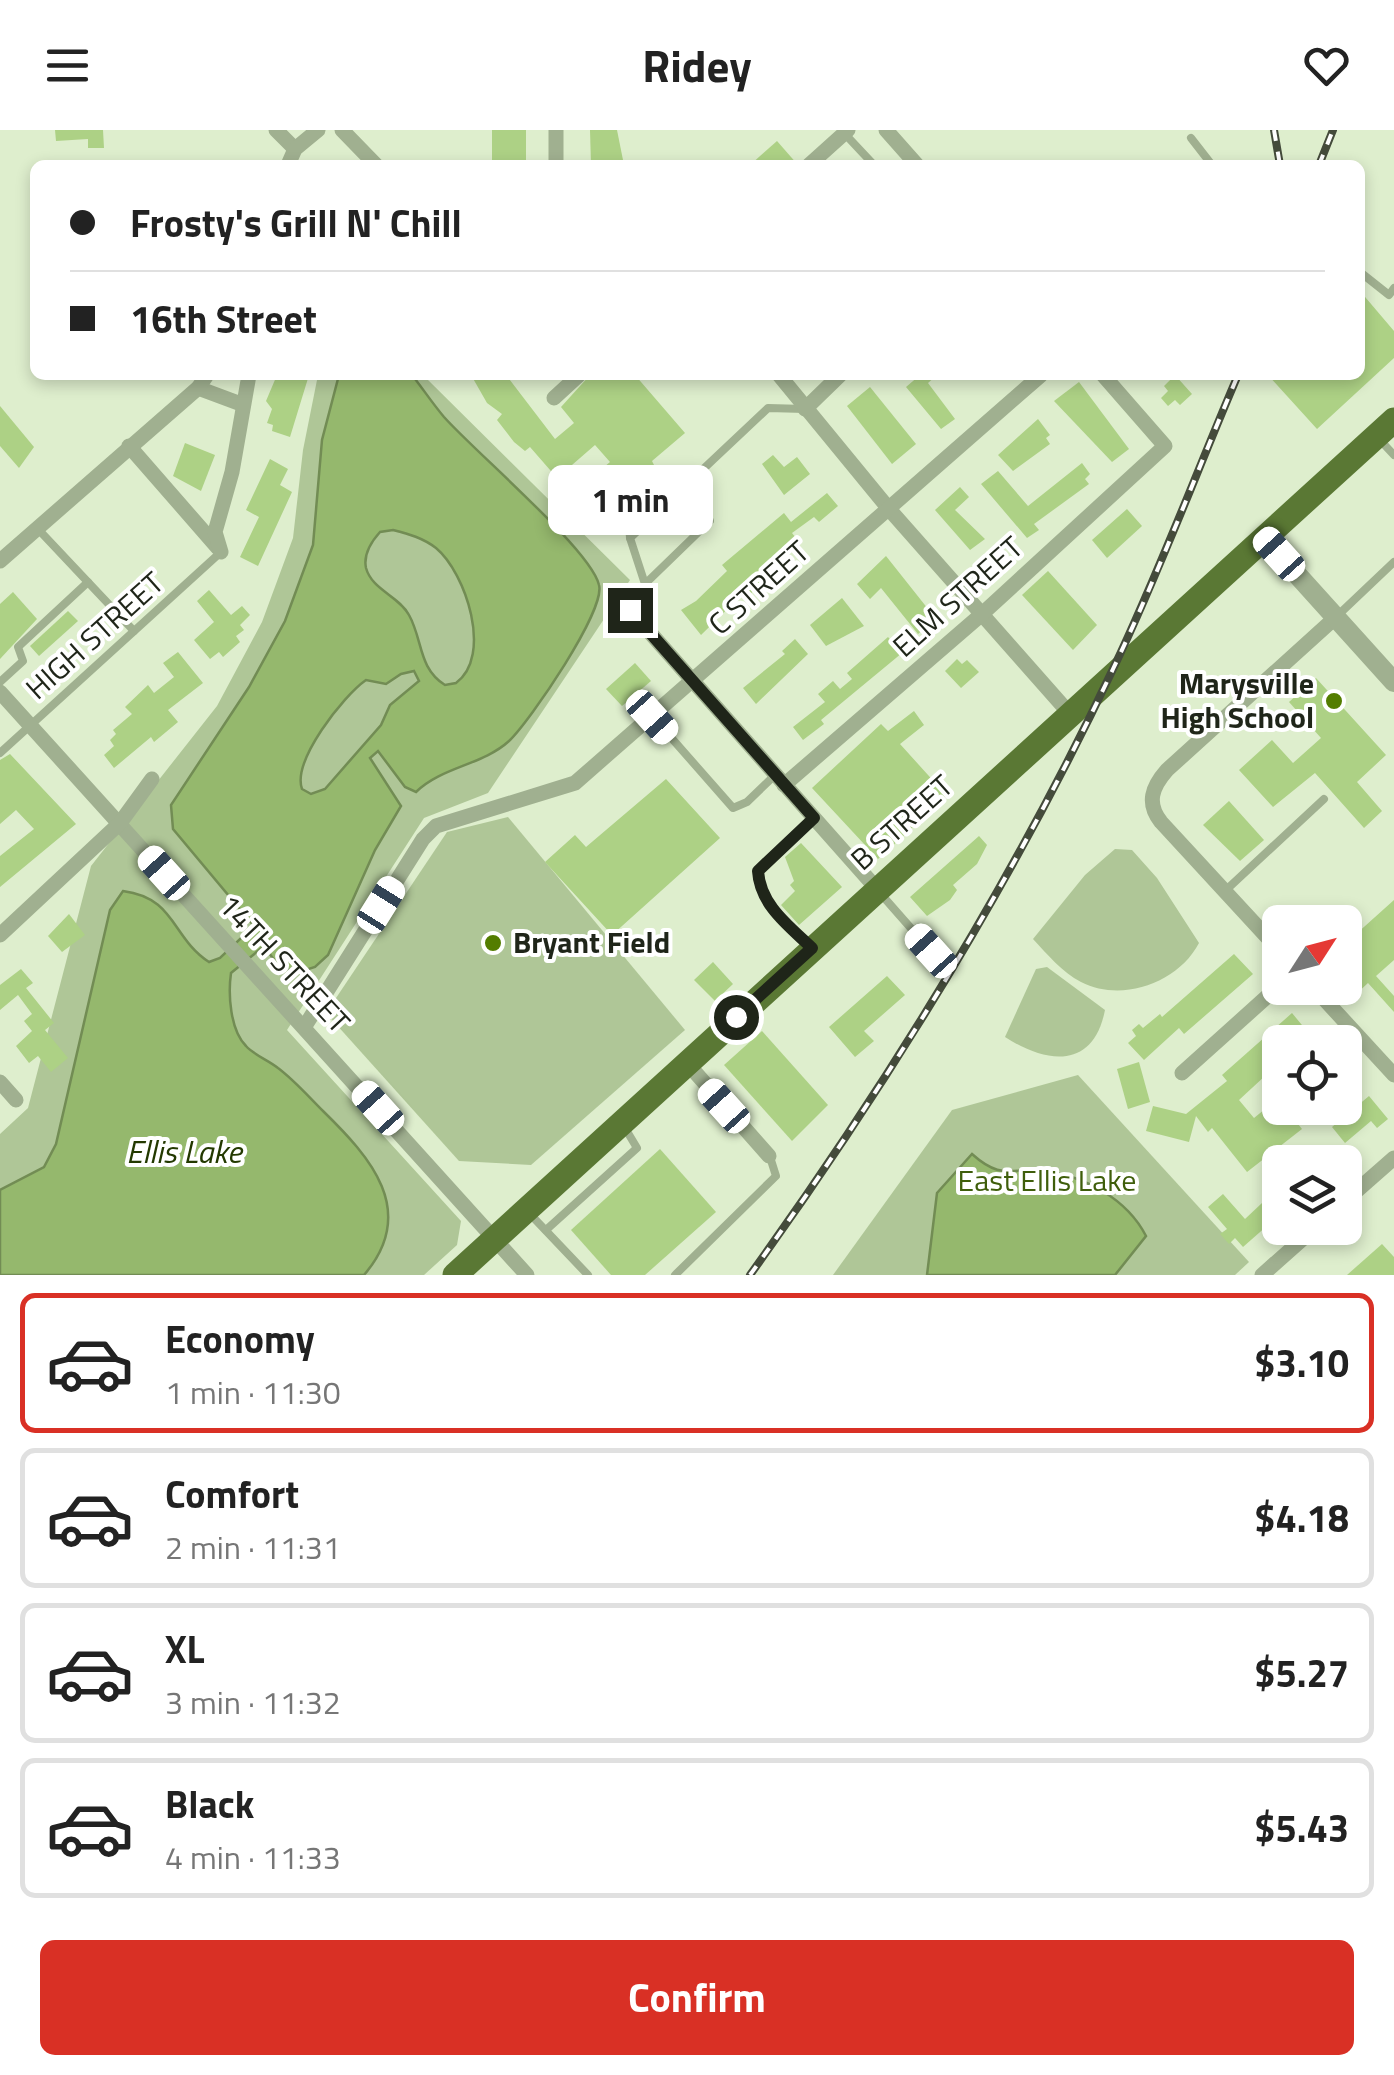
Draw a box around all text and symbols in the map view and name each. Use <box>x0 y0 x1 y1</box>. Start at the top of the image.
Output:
text: Ridey <box>642 31 752 99</box>
icon: menu <box>40 38 95 93</box>
icon: heart <box>1299 38 1354 93</box>
text: Frosty's Grill N' Chill <box>130 194 462 252</box>
text: 16th Street <box>130 290 317 348</box>
callout: 1 min <box>548 465 712 535</box>
text: 1 min <box>592 476 669 524</box>
car <box>1248 522 1310 586</box>
street label: ELM STREET <box>882 525 1033 668</box>
street label: C STREET <box>697 529 819 645</box>
street label: HIGH STREET <box>15 560 174 710</box>
route end <box>608 588 653 633</box>
place label: Marysville High School <box>1160 660 1314 740</box>
car <box>621 685 683 749</box>
marker: Marysville High School <box>1323 690 1345 712</box>
street label: B STREET <box>840 763 963 881</box>
car <box>133 841 195 905</box>
car <box>352 872 410 938</box>
street label: 14TH STREET <box>208 883 362 1043</box>
north arrow <box>1262 905 1362 1005</box>
map controls <box>1262 905 1362 1245</box>
place label: Bryant Field <box>513 919 670 965</box>
car <box>900 919 962 983</box>
marker: Bryant Field <box>482 932 504 954</box>
route start <box>714 995 759 1040</box>
button: locate <box>1262 1025 1362 1125</box>
car <box>693 1074 755 1138</box>
car <box>347 1076 409 1140</box>
water label: Ellis Lake <box>126 1127 244 1175</box>
button: layers <box>1262 1145 1362 1245</box>
park label: East Ellis Lake <box>958 1157 1136 1203</box>
text: Economy <box>165 1310 315 1368</box>
icon: car <box>45 1318 135 1408</box>
text: $3.10 <box>1254 1334 1349 1392</box>
text: 1 min · 11:30 <box>165 1368 341 1416</box>
text: Comfort <box>165 1465 299 1523</box>
icon: car <box>45 1473 135 1563</box>
text: $4.18 <box>1254 1489 1349 1547</box>
text: 2 min · 11:31 <box>165 1523 341 1571</box>
text: XL <box>165 1620 205 1678</box>
icon: car <box>45 1628 135 1718</box>
text: $5.27 <box>1254 1644 1349 1702</box>
text: 3 min · 11:32 <box>165 1678 341 1726</box>
text: Black <box>165 1775 254 1833</box>
icon: car <box>45 1783 135 1873</box>
text: $5.43 <box>1254 1799 1349 1857</box>
text: 4 min · 11:33 <box>165 1833 341 1881</box>
button: Confirm <box>40 1940 1354 2055</box>

